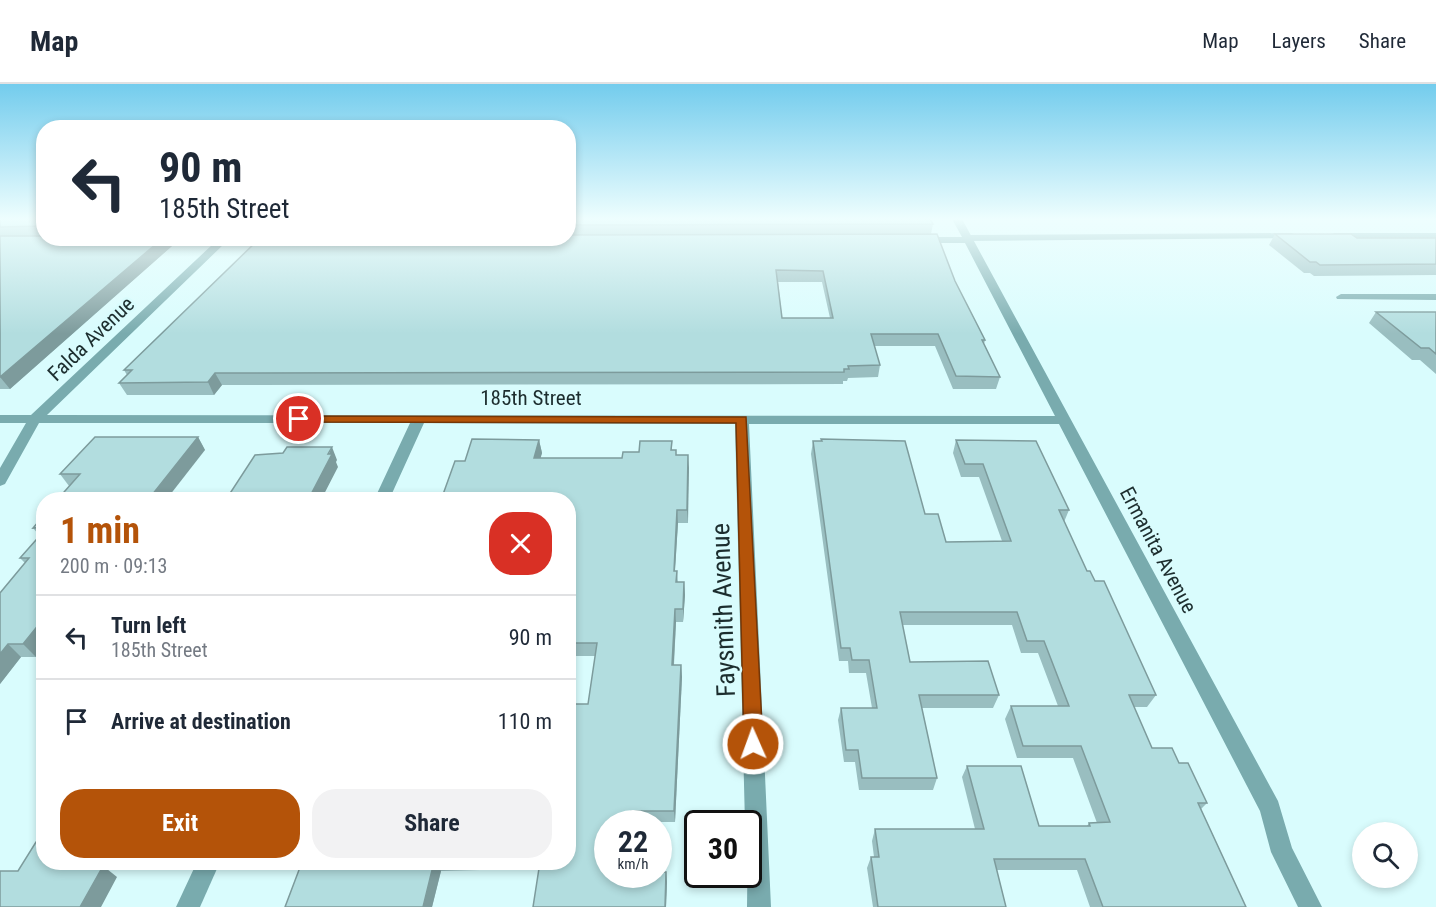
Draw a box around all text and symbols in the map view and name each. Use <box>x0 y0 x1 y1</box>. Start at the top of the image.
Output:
text: Map <box>30 25 78 58</box>
text: Map <box>1202 29 1239 53</box>
text: Layers <box>1272 29 1326 53</box>
text: Share <box>1359 29 1406 53</box>
text: 90 m <box>159 143 242 192</box>
icon: left <box>60 144 138 222</box>
text: 185th Street <box>159 193 289 225</box>
street label: Falda Avenue <box>43 292 139 386</box>
street label: 185th Street <box>480 386 582 410</box>
pin <box>273 393 324 444</box>
icon: arrive <box>282 402 315 435</box>
street label: Ermanita Avenue <box>1115 483 1201 617</box>
text: 1 min <box>60 510 140 552</box>
button: close <box>489 512 552 575</box>
street label: Faysmith Avenue <box>705 523 741 697</box>
text: 200 m · 09:13 <box>60 554 167 578</box>
text: Turn left <box>111 613 186 638</box>
icon: left <box>60 621 93 654</box>
text: 90 m <box>509 625 552 650</box>
text: 185th Street <box>111 638 208 662</box>
icon: arrive <box>60 705 93 738</box>
text: Arrive at destination <box>111 709 291 734</box>
text: 110 m <box>498 709 552 734</box>
position arrow <box>721 712 785 776</box>
button: Exit <box>60 789 300 858</box>
button: Share <box>312 789 552 858</box>
speed limit sign: 30 <box>684 810 762 888</box>
map controls <box>1352 822 1418 888</box>
button: search <box>1352 822 1418 888</box>
text: 22 <box>618 824 648 859</box>
text: km/h <box>618 855 648 873</box>

